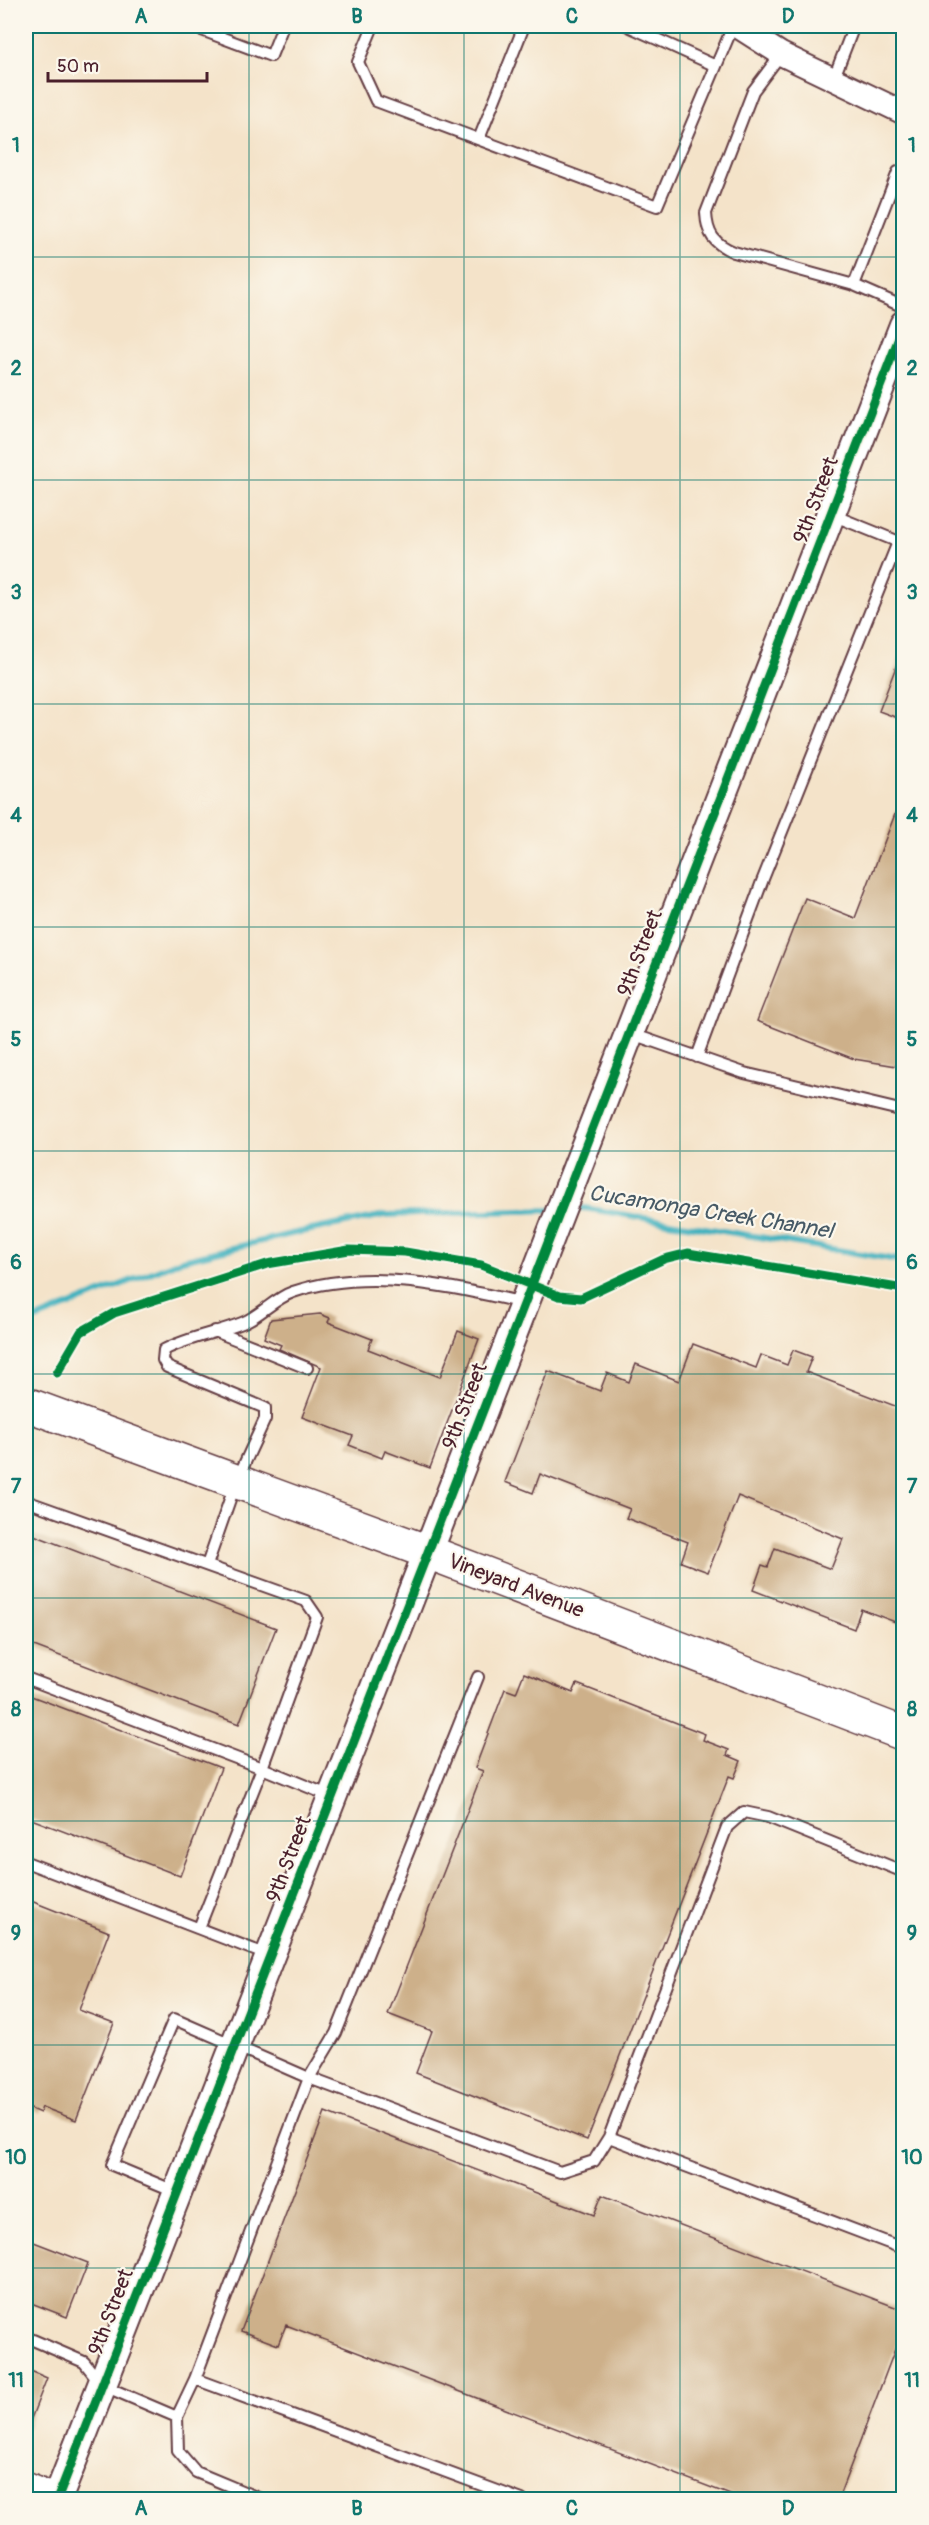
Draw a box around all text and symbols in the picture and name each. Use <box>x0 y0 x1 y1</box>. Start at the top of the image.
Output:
text: A <box>135 4 148 29</box>
text: B <box>351 4 363 29</box>
text: C <box>566 4 578 29</box>
text: D <box>782 4 795 29</box>
scale bar <box>48 45 207 83</box>
text: 50 m <box>57 55 99 78</box>
text: 1 <box>12 133 20 158</box>
text: 1 <box>908 133 916 158</box>
text: 2 <box>10 356 22 381</box>
text: 2 <box>906 356 918 381</box>
street label: 9th Street <box>787 452 845 547</box>
text: 3 <box>10 580 22 605</box>
text: 3 <box>906 580 918 605</box>
text: 4 <box>10 803 22 828</box>
text: 4 <box>906 803 918 828</box>
street label: 9th Street <box>611 905 669 1000</box>
text: 5 <box>11 1027 22 1052</box>
text: 5 <box>907 1027 918 1052</box>
water label: Cucamonga Creek Channel <box>587 1179 838 1246</box>
text: 6 <box>10 1250 22 1275</box>
text: 6 <box>906 1250 918 1275</box>
street label: 9th Street <box>436 1358 494 1453</box>
text: 7 <box>11 1474 22 1499</box>
text: 7 <box>907 1474 918 1499</box>
street label: Vineyard Avenue <box>444 1548 588 1625</box>
text: 8 <box>11 1697 21 1722</box>
text: 8 <box>907 1697 917 1722</box>
street label: 9th Street <box>260 1811 318 1906</box>
text: 9 <box>11 1921 21 1946</box>
text: 9 <box>907 1921 917 1946</box>
text: 10 <box>5 2145 27 2170</box>
text: 10 <box>901 2145 923 2170</box>
street label: 9th Street <box>82 2264 140 2359</box>
text: 11 <box>8 2368 24 2393</box>
text: 11 <box>904 2368 920 2393</box>
text: A <box>135 2496 148 2521</box>
text: B <box>351 2496 363 2521</box>
text: C <box>566 2496 578 2521</box>
text: D <box>782 2496 795 2521</box>

